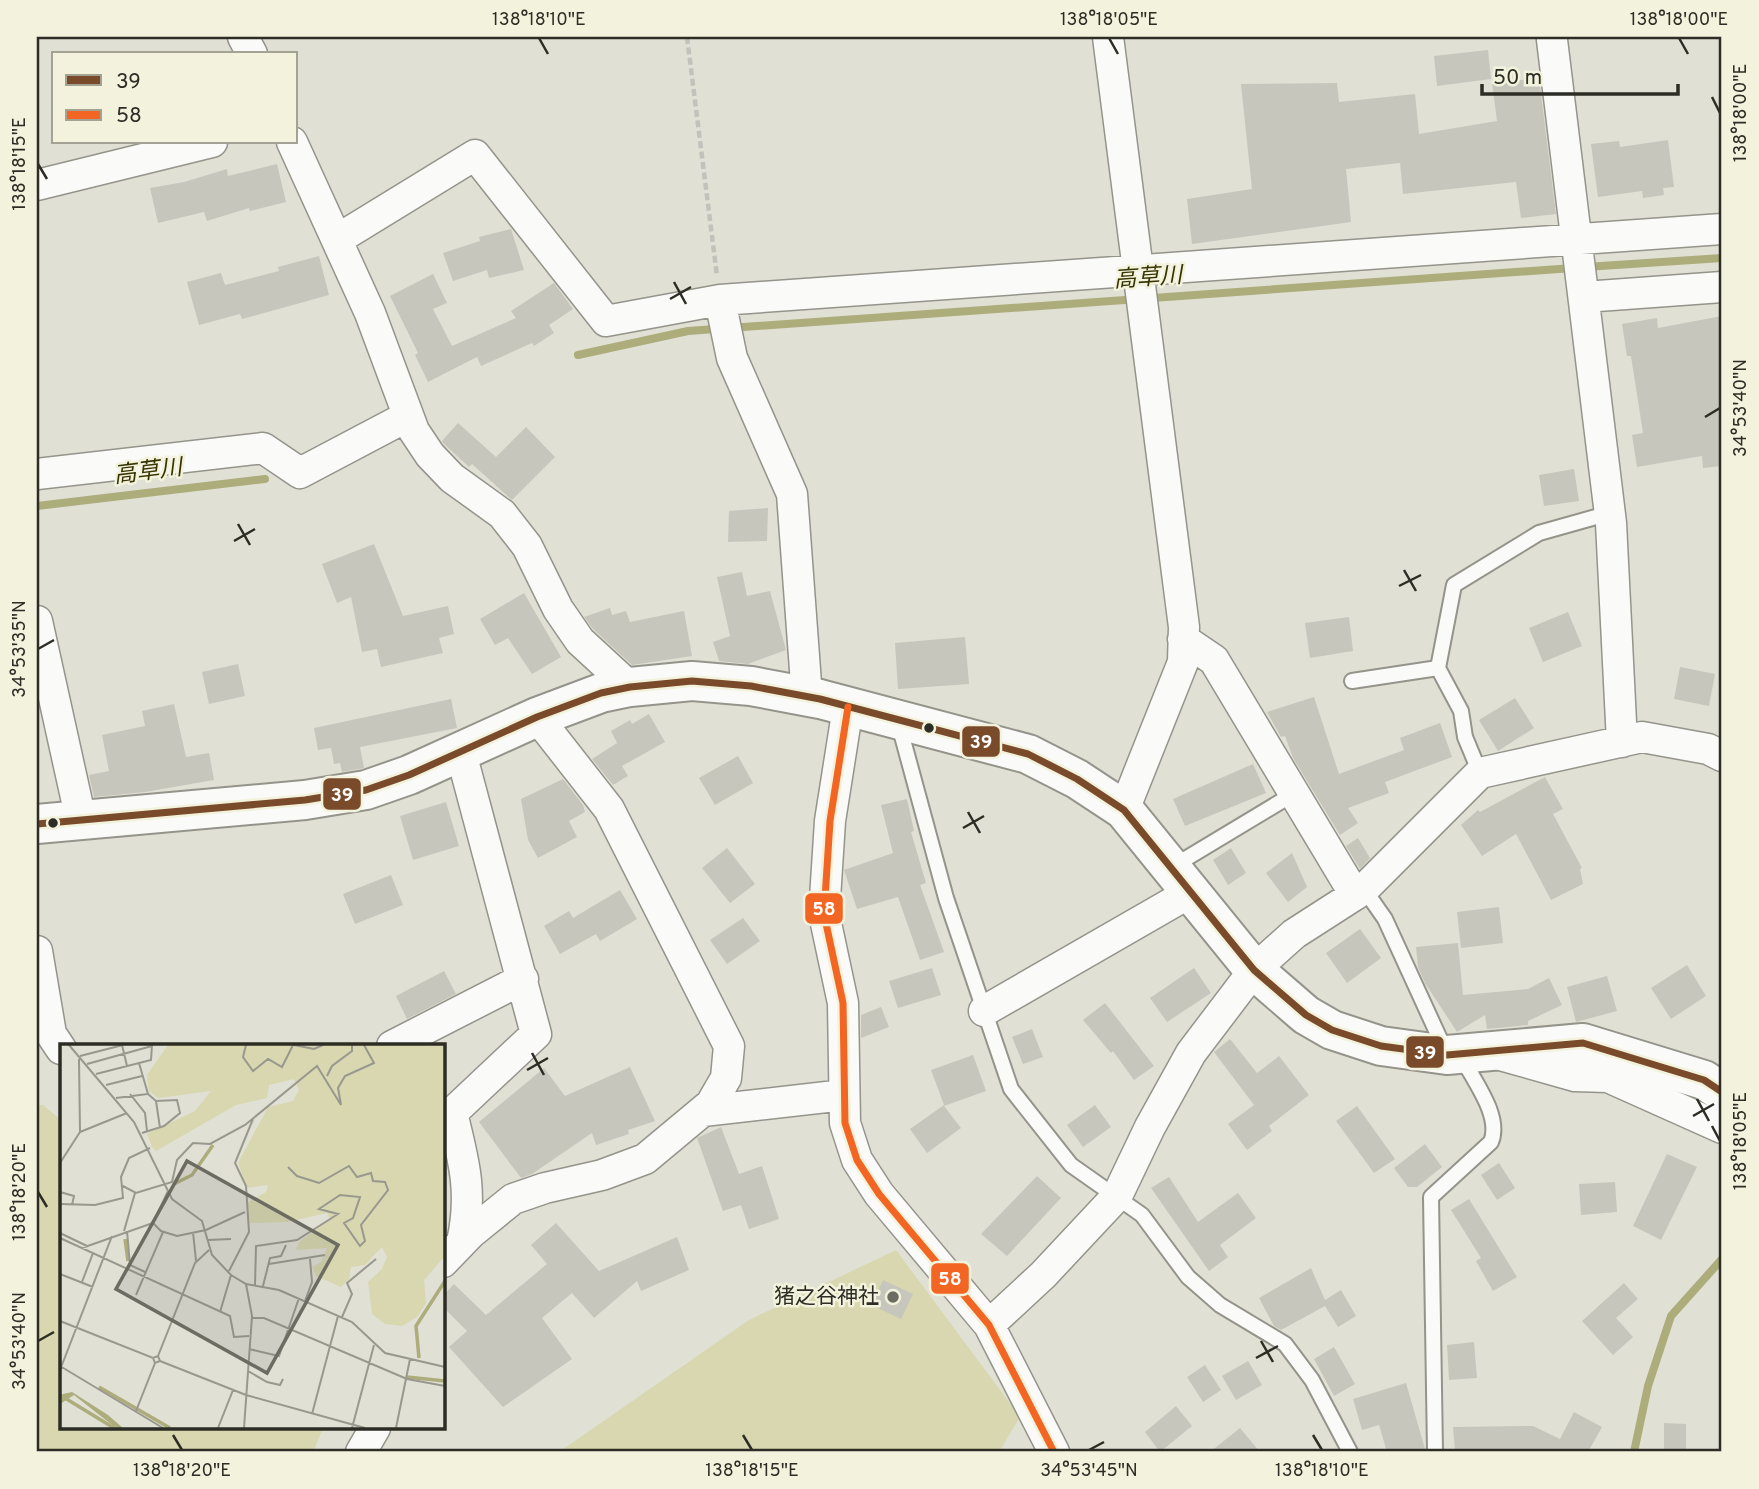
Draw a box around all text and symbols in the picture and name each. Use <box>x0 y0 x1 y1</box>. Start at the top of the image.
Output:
text: 138°18'10"E <box>492 9 586 32</box>
text: 138°18'05"E <box>1060 9 1158 32</box>
text: 138°18'00"E <box>1630 9 1728 32</box>
legend <box>52 52 298 144</box>
scale bar <box>1482 52 1678 96</box>
text: 138°18'00"E <box>1730 64 1753 162</box>
text: 50 m <box>1493 65 1542 92</box>
text: 39 <box>116 69 141 96</box>
text: 58 <box>116 103 142 130</box>
text: 138°18'15"E <box>9 117 32 211</box>
water label: 高草川 <box>1113 262 1186 296</box>
text: 34°53'40"N <box>1730 359 1753 457</box>
water label: 高草川 <box>112 454 187 492</box>
text: 34°53'35"N <box>9 600 32 698</box>
unlabelled marker <box>922 721 936 735</box>
line badge: 39 <box>961 725 1001 758</box>
text: 39 <box>969 731 993 755</box>
line badge: 39 <box>322 777 362 811</box>
text: 39 <box>330 784 354 808</box>
unlabelled marker <box>46 816 60 830</box>
line badge: 58 <box>804 892 844 925</box>
text: 58 <box>812 898 836 922</box>
line badge: 39 <box>1405 1035 1445 1069</box>
text: 39 <box>1413 1042 1437 1066</box>
inset map <box>60 1044 444 1430</box>
text: 138°18'05"E <box>1730 1092 1753 1190</box>
text: 138°18'20"E <box>9 1143 32 1241</box>
line badge: 58 <box>930 1262 970 1295</box>
text: 58 <box>938 1268 962 1292</box>
place label: 猪之谷神社 <box>774 1284 879 1311</box>
marker: 猪之谷神社 <box>885 1289 901 1305</box>
text: 34°53'40"N <box>9 1292 32 1390</box>
text: 138°18'20"E <box>133 1460 231 1483</box>
text: 138°18'15"E <box>705 1460 799 1483</box>
text: 34°53'45"N <box>1040 1460 1138 1483</box>
text: 138°18'10"E <box>1275 1460 1369 1483</box>

